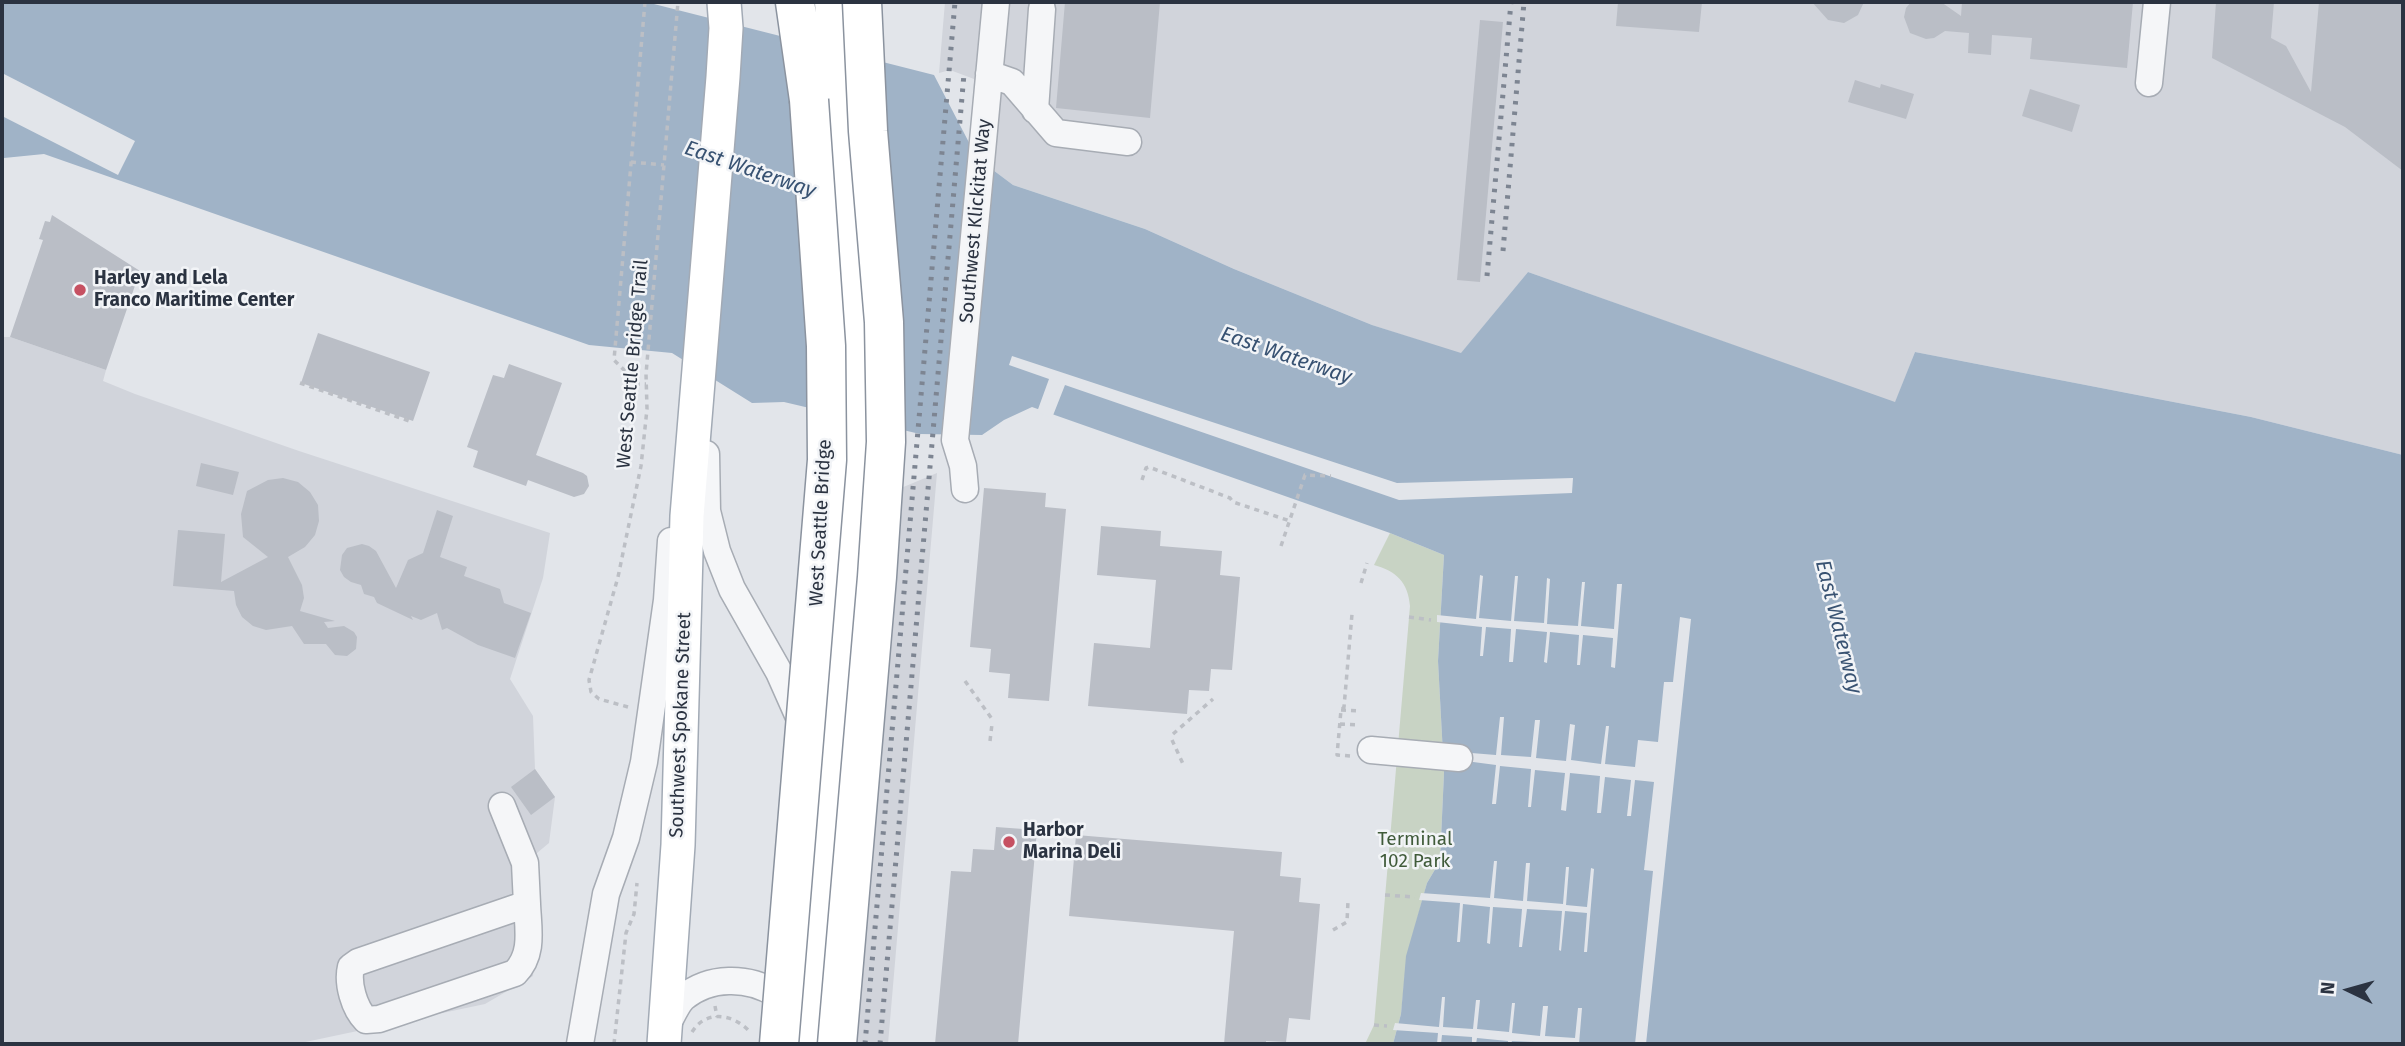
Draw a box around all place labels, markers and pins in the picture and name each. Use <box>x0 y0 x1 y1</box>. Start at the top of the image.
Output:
place label: Harley and Lela Franco Maritime Center <box>94 268 294 312</box>
marker: Harley and Lela Franco Maritime Center <box>72 282 88 298</box>
place label: Harbor Marina Deli <box>1023 820 1121 864</box>
marker: Harbor Marina Deli <box>1001 834 1017 850</box>

